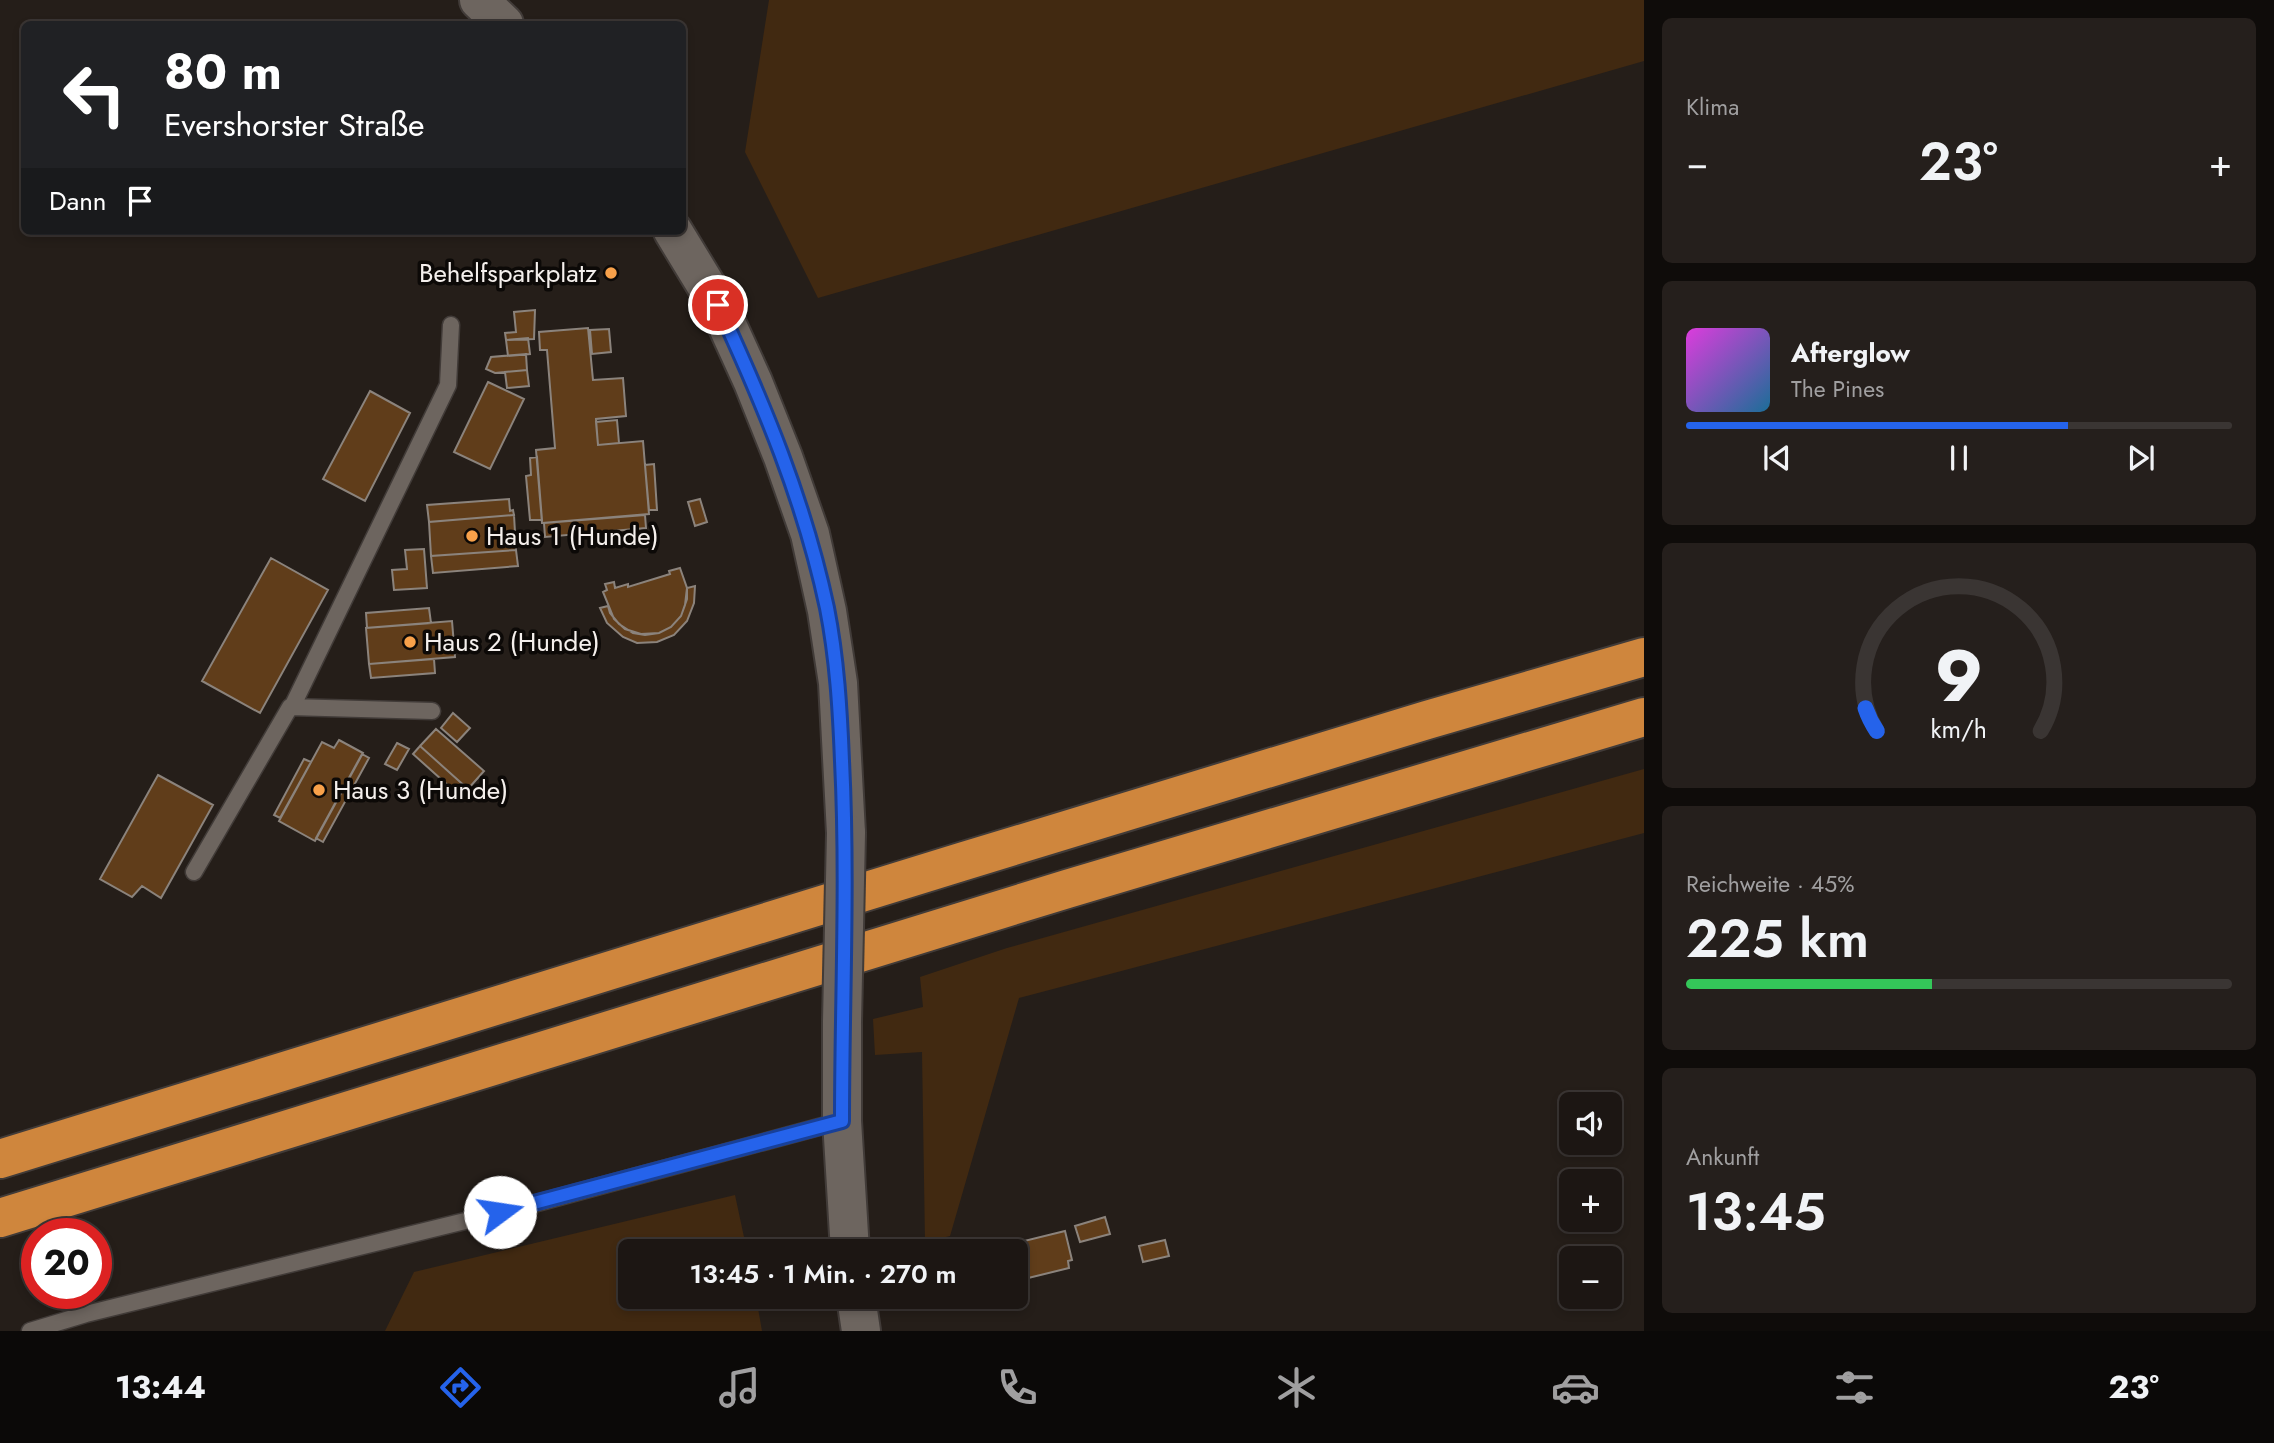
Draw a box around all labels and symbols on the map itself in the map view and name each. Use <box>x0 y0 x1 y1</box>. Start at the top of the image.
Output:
place label: Behelfsparkplatz <box>419 254 597 292</box>
marker: Behelfsparkplatz <box>603 265 619 281</box>
pin <box>688 275 748 335</box>
place label: Haus 1 (Hunde) <box>486 517 659 555</box>
marker: Haus 1 (Hunde) <box>464 528 480 544</box>
place label: Haus 2 (Hunde) <box>424 623 600 661</box>
marker: Haus 2 (Hunde) <box>402 634 418 650</box>
place label: Haus 3 (Hunde) <box>333 771 508 809</box>
marker: Haus 3 (Hunde) <box>311 782 327 798</box>
position arrow <box>463 1175 537 1249</box>
speed limit sign: 20 <box>21 1218 112 1309</box>

